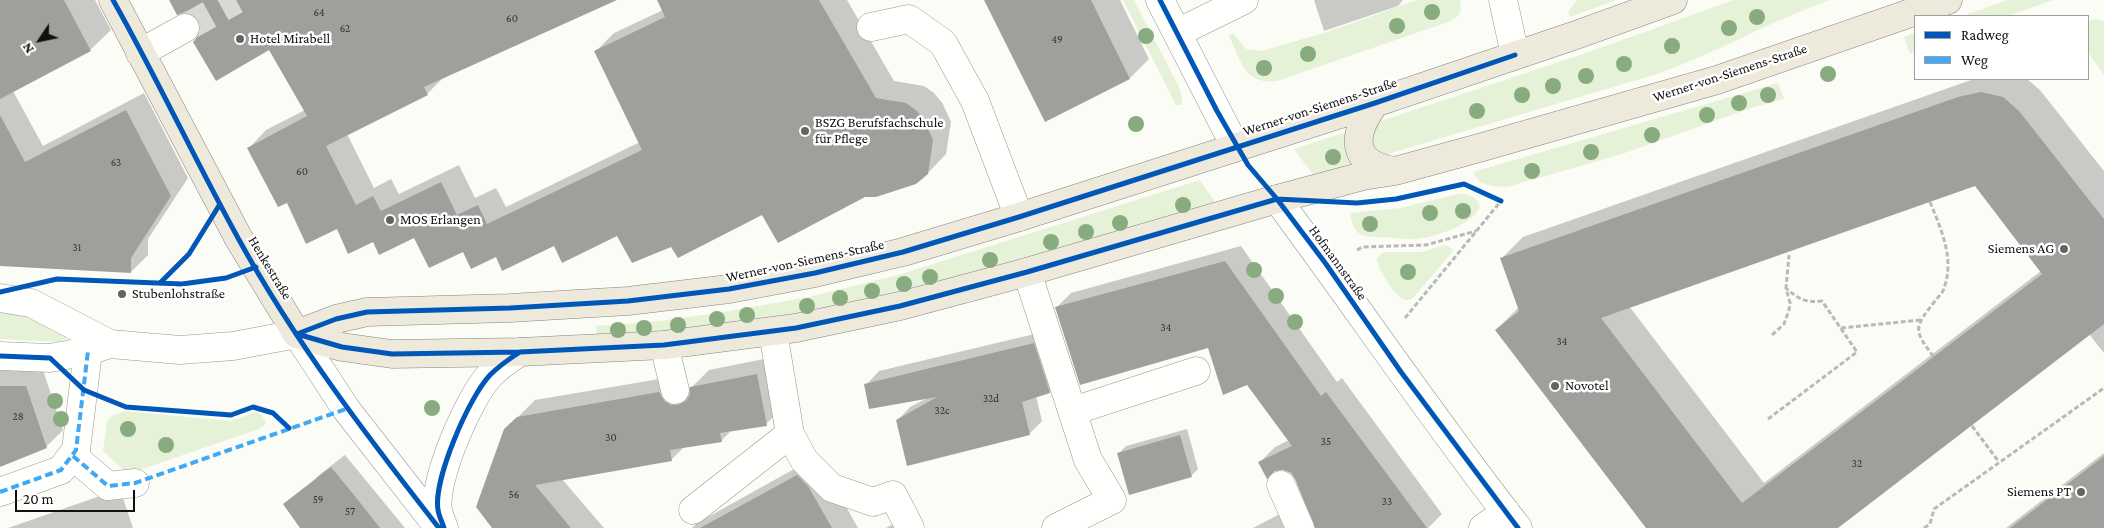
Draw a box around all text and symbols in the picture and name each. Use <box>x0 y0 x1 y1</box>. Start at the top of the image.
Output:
house number: 64 <box>313 6 325 20</box>
house number: 60 <box>506 12 518 26</box>
north arrow <box>15 15 65 65</box>
legend <box>1914 15 2089 80</box>
house number: 62 <box>340 22 350 36</box>
text: Radweg <box>1961 27 2009 43</box>
place label: Hotel Mirabell <box>250 31 330 47</box>
marker: Hotel Mirabell <box>234 33 246 45</box>
house number: 49 <box>1051 33 1063 47</box>
text: N <box>18 40 37 57</box>
street label: Werner-von-Siemens-Straße <box>1651 40 1809 106</box>
text: Weg <box>1961 52 1988 68</box>
street label: Werner-von-Siemens-Straße <box>1241 74 1399 140</box>
place label: BSZG Berufsfachschule für Pflege <box>815 115 944 148</box>
marker: BSZG Berufsfachschule für Pflege <box>799 125 811 137</box>
house number: 63 <box>111 156 121 170</box>
house number: 60 <box>296 165 308 179</box>
place label: MOS Erlangen <box>400 212 481 228</box>
marker: MOS Erlangen <box>384 214 396 226</box>
street label: Hofmannstraße <box>1305 222 1371 304</box>
street label: Henkestraße <box>245 233 295 303</box>
street label: Werner-von-Siemens-Straße <box>724 236 886 286</box>
house number: 31 <box>73 241 81 255</box>
place label: Siemens AG <box>1988 241 2054 257</box>
marker: Siemens AG <box>2058 243 2070 255</box>
place label: Stubenlohstraße <box>132 286 225 302</box>
marker: Stubenlohstraße <box>116 288 128 300</box>
house number: 34 <box>1161 321 1171 335</box>
house number: 34 <box>1557 335 1567 349</box>
place label: Novotel <box>1565 378 1609 394</box>
marker: Novotel <box>1549 380 1561 392</box>
house number: 32d <box>983 392 999 406</box>
house number: 32c <box>935 404 949 418</box>
house number: 28 <box>12 410 24 424</box>
house number: 30 <box>605 431 617 445</box>
house number: 35 <box>1321 435 1331 449</box>
house number: 32 <box>1852 457 1862 471</box>
scale bar <box>18 480 138 512</box>
place label: Siemens PT <box>2007 484 2071 500</box>
marker: Siemens PT <box>2075 486 2087 498</box>
house number: 56 <box>509 488 519 502</box>
text: 20 m <box>23 491 54 507</box>
house number: 59 <box>313 493 323 507</box>
house number: 33 <box>1382 495 1392 509</box>
house number: 57 <box>345 505 355 519</box>

